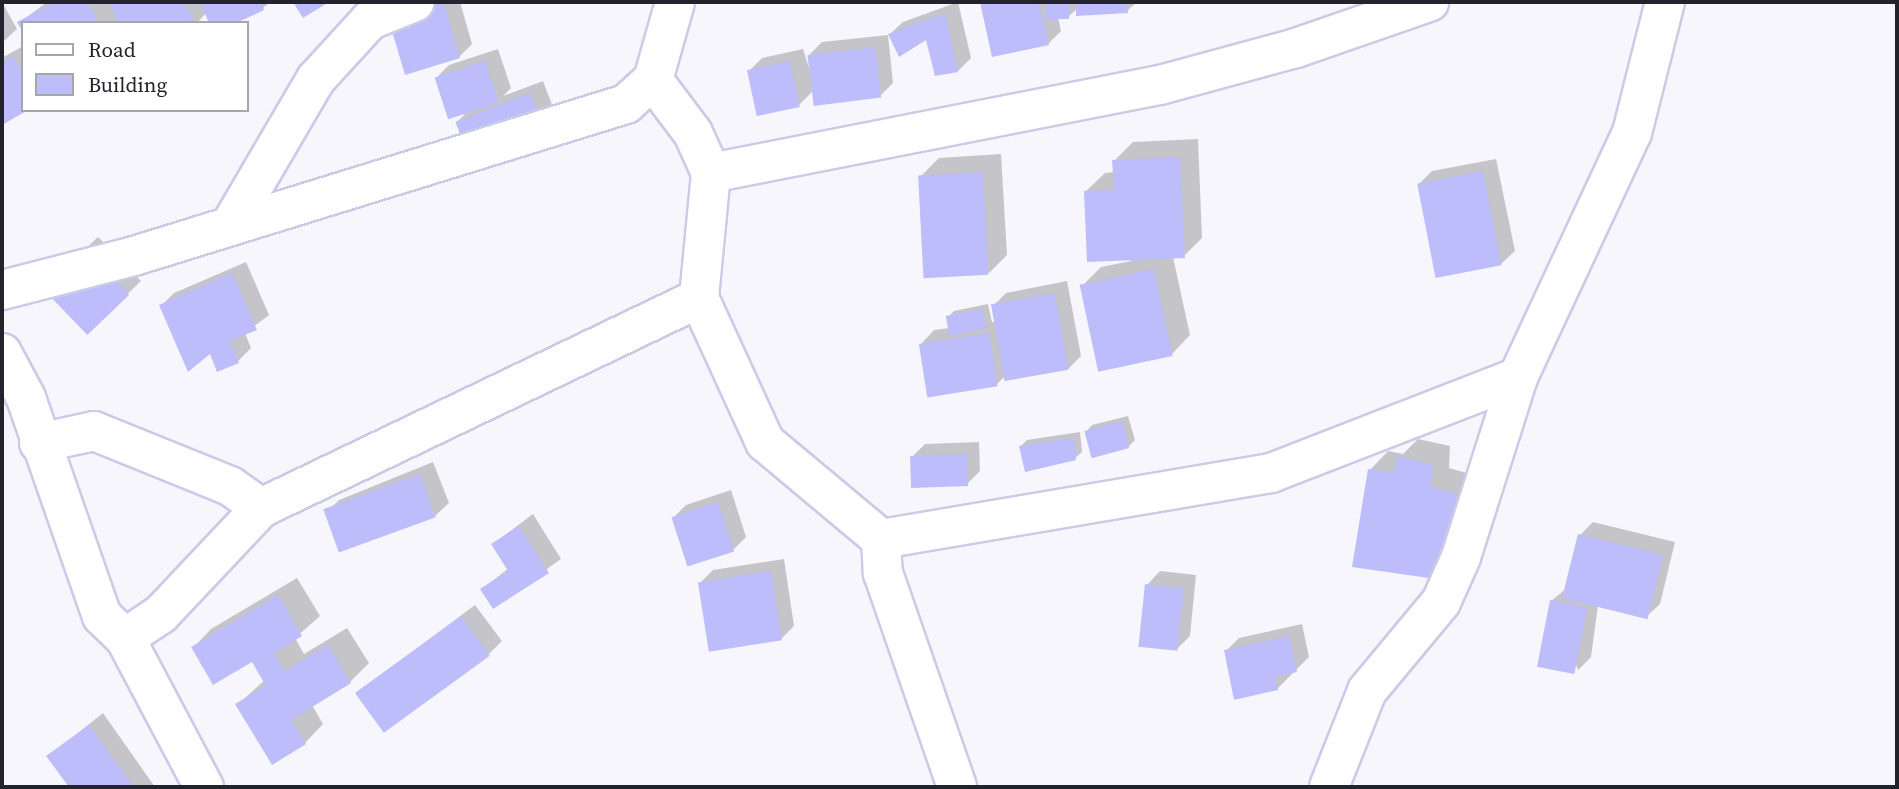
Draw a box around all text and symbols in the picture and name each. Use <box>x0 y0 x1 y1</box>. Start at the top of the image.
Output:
legend <box>21 21 248 112</box>
text: Road <box>88 35 136 64</box>
text: Building <box>88 70 167 99</box>

